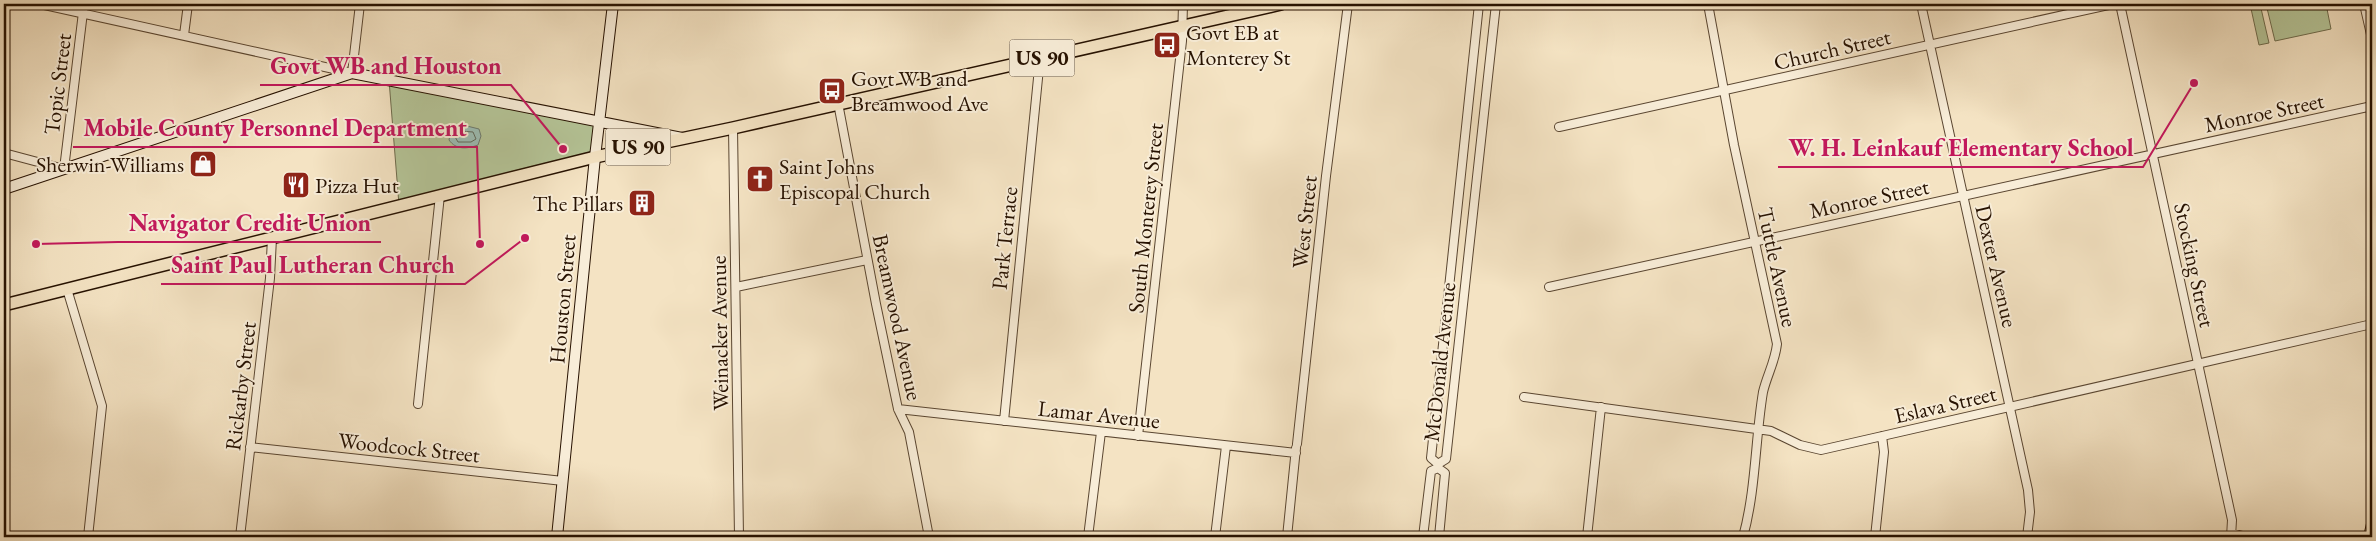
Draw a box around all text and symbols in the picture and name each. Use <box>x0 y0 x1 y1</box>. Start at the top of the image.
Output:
place label: Govt EB at Monterey St <box>1186 18 1291 72</box>
street label: Church Street <box>1771 22 1893 77</box>
bus stop icon: Govt EB at Monterey St <box>1152 30 1182 60</box>
street label: Topic Street <box>37 32 78 136</box>
road number: US 90 <box>1010 40 1074 76</box>
callout: Govt WB and Houston <box>260 46 511 85</box>
text: Govt WB and Houston <box>270 50 502 81</box>
place label: Govt WB and Breamwood Ave <box>851 64 989 118</box>
bus stop icon: Govt WB and Breamwood Ave <box>817 76 847 106</box>
street label: Monroe Street <box>2202 86 2327 139</box>
callout: Mobile County Personnel Department <box>73 108 477 147</box>
text: Mobile County Personnel Department <box>83 112 467 144</box>
street label: South Monterey Street <box>1121 121 1170 315</box>
road number: US 90 <box>606 128 670 166</box>
callout: W. H. Leinkauf Elementary School <box>1778 128 2143 167</box>
text: W. H. Leinkauf Elementary School <box>1788 132 2134 164</box>
shop icon: Sherwin-Williams <box>188 149 218 179</box>
place label: Sherwin-Williams <box>36 150 184 179</box>
place label: Saint Johns Episcopal Church <box>779 152 930 206</box>
church icon: Saint Johns Episcopal Church <box>745 164 775 194</box>
restaurant icon: Pizza Hut <box>281 170 311 200</box>
place label: Pizza Hut <box>315 171 399 200</box>
street label: Monroe Street <box>1807 172 1932 225</box>
street label: West Street <box>1285 174 1324 270</box>
street label: Park Terrace <box>985 185 1024 291</box>
building icon: The Pillars <box>627 188 657 218</box>
place label: The Pillars <box>533 189 623 218</box>
street label: Stocking Street <box>2167 200 2222 330</box>
street label: Dexter Avenue <box>1968 202 2025 331</box>
callout: Navigator Credit Union <box>118 203 381 242</box>
street label: Tuttle Avenue <box>1751 205 1804 330</box>
text: Navigator Credit Union <box>129 207 372 239</box>
street label: Breamwood Avenue <box>866 231 929 403</box>
street label: Houston Street <box>542 233 583 365</box>
callout: Saint Paul Lutheran Church <box>161 245 465 284</box>
text: Saint Paul Lutheran Church <box>171 249 455 280</box>
street label: Weinacker Avenue <box>704 255 735 411</box>
street label: McDonald Avenue <box>1417 280 1462 443</box>
street label: Rickarby Street <box>218 320 263 452</box>
street label: Eslava Street <box>1891 379 1999 430</box>
street label: Lamar Avenue <box>1037 394 1162 435</box>
street label: Woodcock Street <box>337 426 481 469</box>

